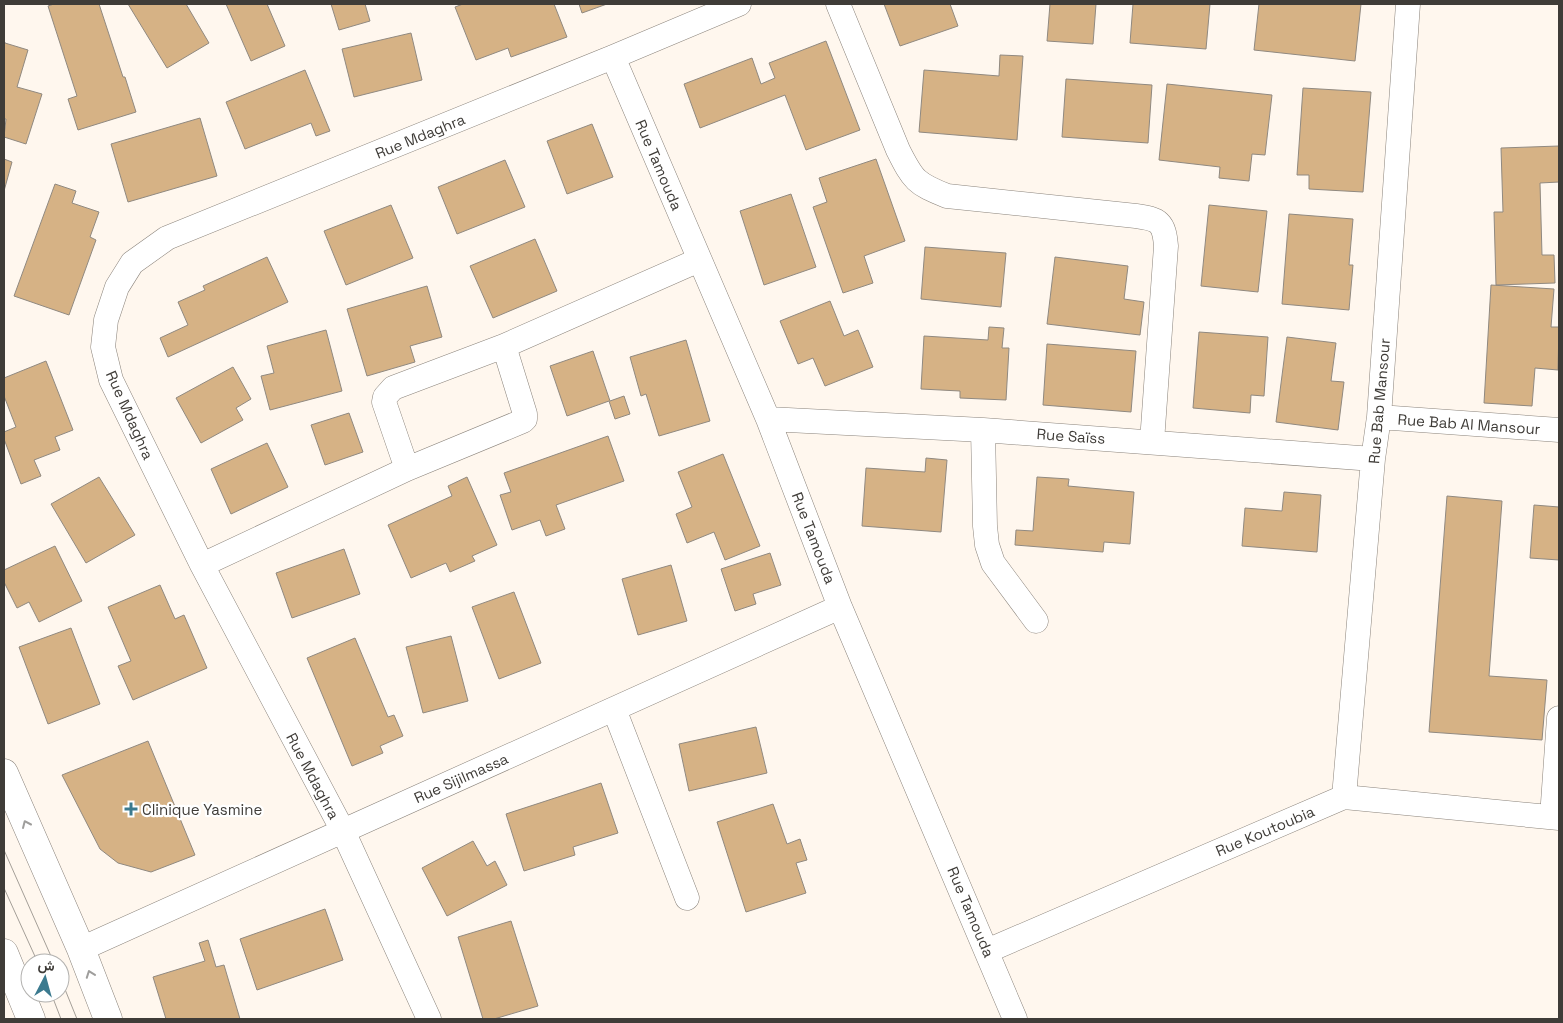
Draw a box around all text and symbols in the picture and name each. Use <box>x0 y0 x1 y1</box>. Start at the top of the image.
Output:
street label: Rue Mdaghra <box>372 109 468 163</box>
street label: Rue Tamouda <box>631 117 687 214</box>
street label: Rue Bab Mansour <box>1364 337 1394 465</box>
street label: Rue Mdaghra <box>102 368 158 463</box>
street label: Rue Bab Al Mansour <box>1397 410 1541 438</box>
street label: Rue Saïss <box>1036 424 1106 448</box>
street label: Rue Tamouda <box>788 489 840 587</box>
street label: Rue Mdaghra <box>282 729 344 823</box>
street label: Rue Sijilmassa <box>411 749 511 807</box>
place label: Clinique Yasmine <box>142 800 262 819</box>
street label: Rue Koutoubia <box>1213 801 1318 860</box>
marker: Clinique Yasmine <box>124 802 138 816</box>
one-way arrow <box>22 820 33 829</box>
street label: Rue Tamouda <box>943 864 999 961</box>
north arrow <box>20 953 70 1003</box>
text: ش <box>37 955 56 975</box>
one-way arrow <box>86 970 96 978</box>

